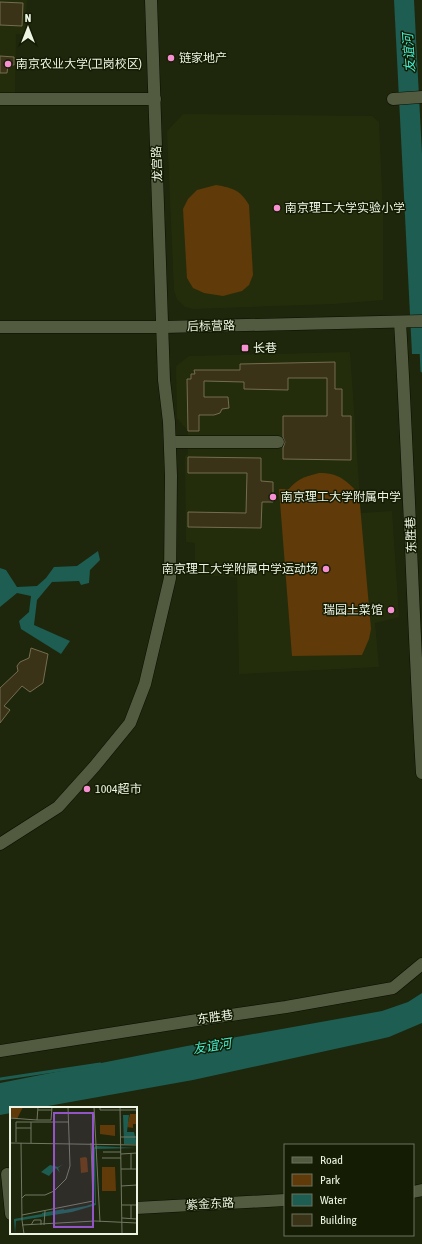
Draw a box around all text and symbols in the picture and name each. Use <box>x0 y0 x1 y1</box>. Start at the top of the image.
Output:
north arrow <box>8 8 48 48</box>
text: N <box>25 12 31 24</box>
water label: 友谊河 <box>400 30 418 73</box>
place label: 链家地产 <box>179 51 227 65</box>
marker: 链家地产 <box>166 53 176 63</box>
place label: 南京农业大学(卫岗校区) <box>16 57 142 71</box>
marker: 南京农业大学(卫岗校区) <box>3 59 13 69</box>
street label: 龙宫路 <box>149 146 165 182</box>
place label: 南京理工大学实验小学 <box>285 201 405 215</box>
marker: 南京理工大学实验小学 <box>272 203 282 213</box>
street label: 后标营路 <box>187 319 235 333</box>
place label: 长巷 <box>253 341 277 355</box>
marker: 长巷 <box>240 343 250 353</box>
place label: 南京理工大学附属中学 <box>281 490 401 504</box>
marker: 南京理工大学附属中学 <box>268 492 278 502</box>
street label: 东胜巷 <box>403 517 419 553</box>
place label: 南京理工大学附属中学运动场 <box>162 562 318 576</box>
marker: 南京理工大学附属中学运动场 <box>321 564 331 574</box>
place label: 瑞园土菜馆 <box>323 603 383 617</box>
marker: 瑞园土菜馆 <box>386 605 396 615</box>
place label: 1004超市 <box>95 782 142 796</box>
marker: 1004超市 <box>82 784 92 794</box>
street label: 东胜巷 <box>196 1008 234 1026</box>
water label: 友谊河 <box>192 1035 235 1056</box>
inset map <box>10 1107 137 1234</box>
legend <box>284 1144 414 1236</box>
text: Road <box>320 1153 343 1167</box>
text: Park <box>320 1173 341 1187</box>
text: Water <box>320 1193 347 1207</box>
street label: 紫金东路 <box>186 1196 234 1212</box>
text: Building <box>320 1213 358 1227</box>

